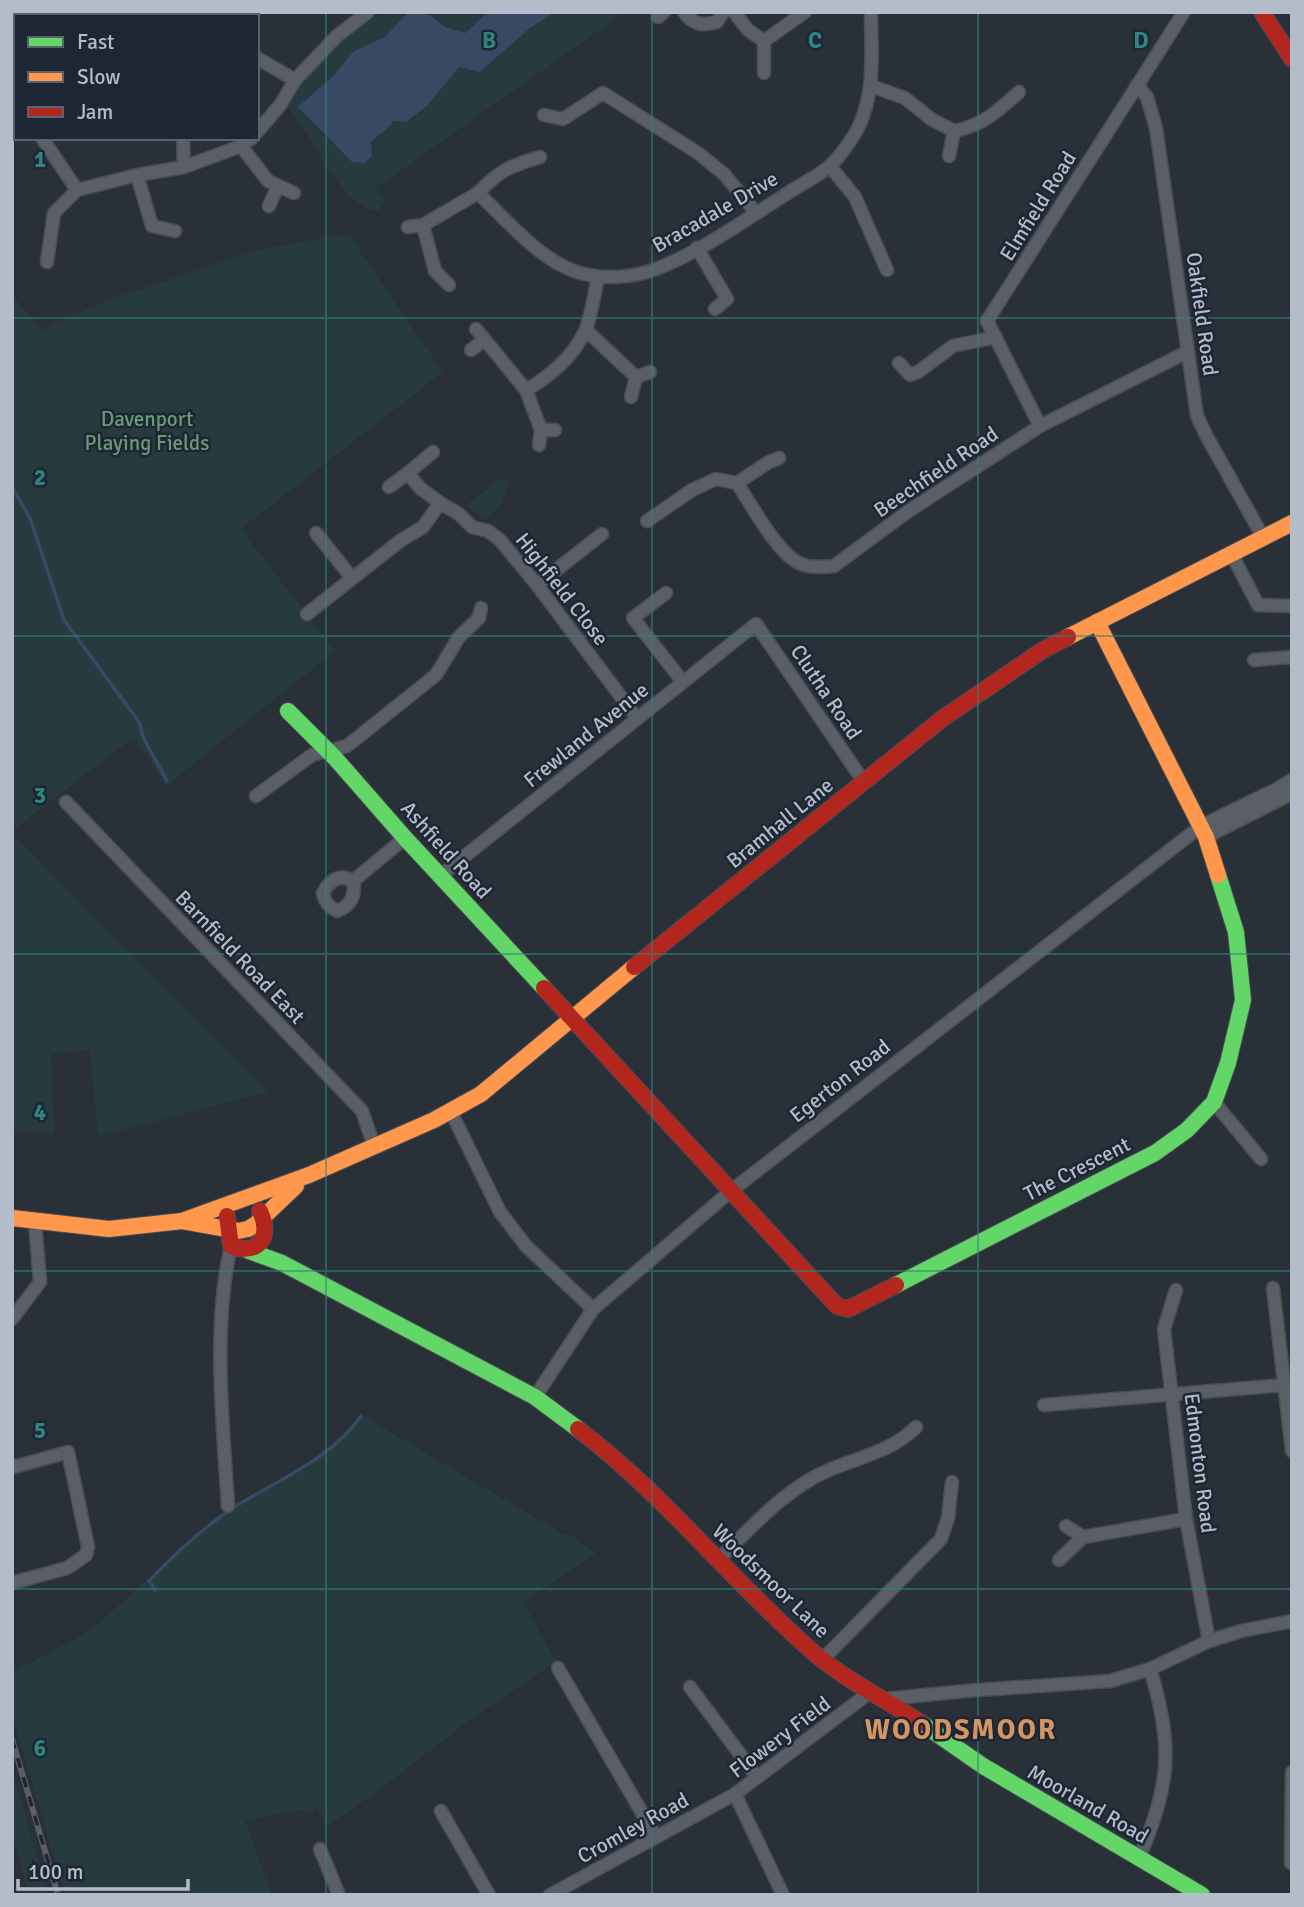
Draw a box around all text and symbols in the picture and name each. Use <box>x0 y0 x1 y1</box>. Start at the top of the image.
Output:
legend <box>14 14 259 140</box>
text: B <box>482 26 496 55</box>
text: C <box>808 26 822 55</box>
text: D <box>1133 26 1149 55</box>
text: Fast <box>77 29 114 55</box>
text: Slow <box>77 64 121 90</box>
text: Jam <box>77 99 113 125</box>
text: 1 <box>34 145 46 174</box>
street label: Elmfield Road <box>994 146 1082 266</box>
street label: Bracadale Drive <box>648 166 782 258</box>
street label: Oakfield Road <box>1180 251 1224 377</box>
park label: Davenport Playing Fields <box>85 406 209 456</box>
street label: Beechfield Road <box>869 421 1003 523</box>
text: 2 <box>34 463 46 492</box>
street label: Highfield Close <box>510 527 614 651</box>
street label: Clutha Road <box>785 640 867 744</box>
street label: Frewland Avenue <box>518 677 654 793</box>
street label: Bramhall Lane <box>721 772 839 874</box>
text: 3 <box>34 781 46 810</box>
street label: Ashfield Road <box>395 796 497 904</box>
street label: Barnfield Road East <box>170 885 310 1029</box>
street label: Egerton Road <box>785 1034 895 1128</box>
text: 4 <box>34 1098 46 1127</box>
street label: The Crescent <box>1020 1131 1134 1207</box>
street label: Edmonton Road <box>1179 1391 1221 1535</box>
text: 5 <box>34 1416 46 1445</box>
street label: Woodsmoor Lane <box>707 1518 835 1644</box>
street label: Flowery Field <box>724 1690 836 1784</box>
district label: WOODSMOOR <box>865 1713 1057 1747</box>
text: 6 <box>34 1734 46 1763</box>
street label: Moorland Road <box>1023 1759 1153 1849</box>
street label: Cromley Road <box>573 1787 693 1869</box>
scale bar <box>18 1848 187 1892</box>
text: 100 m <box>28 1859 83 1885</box>

